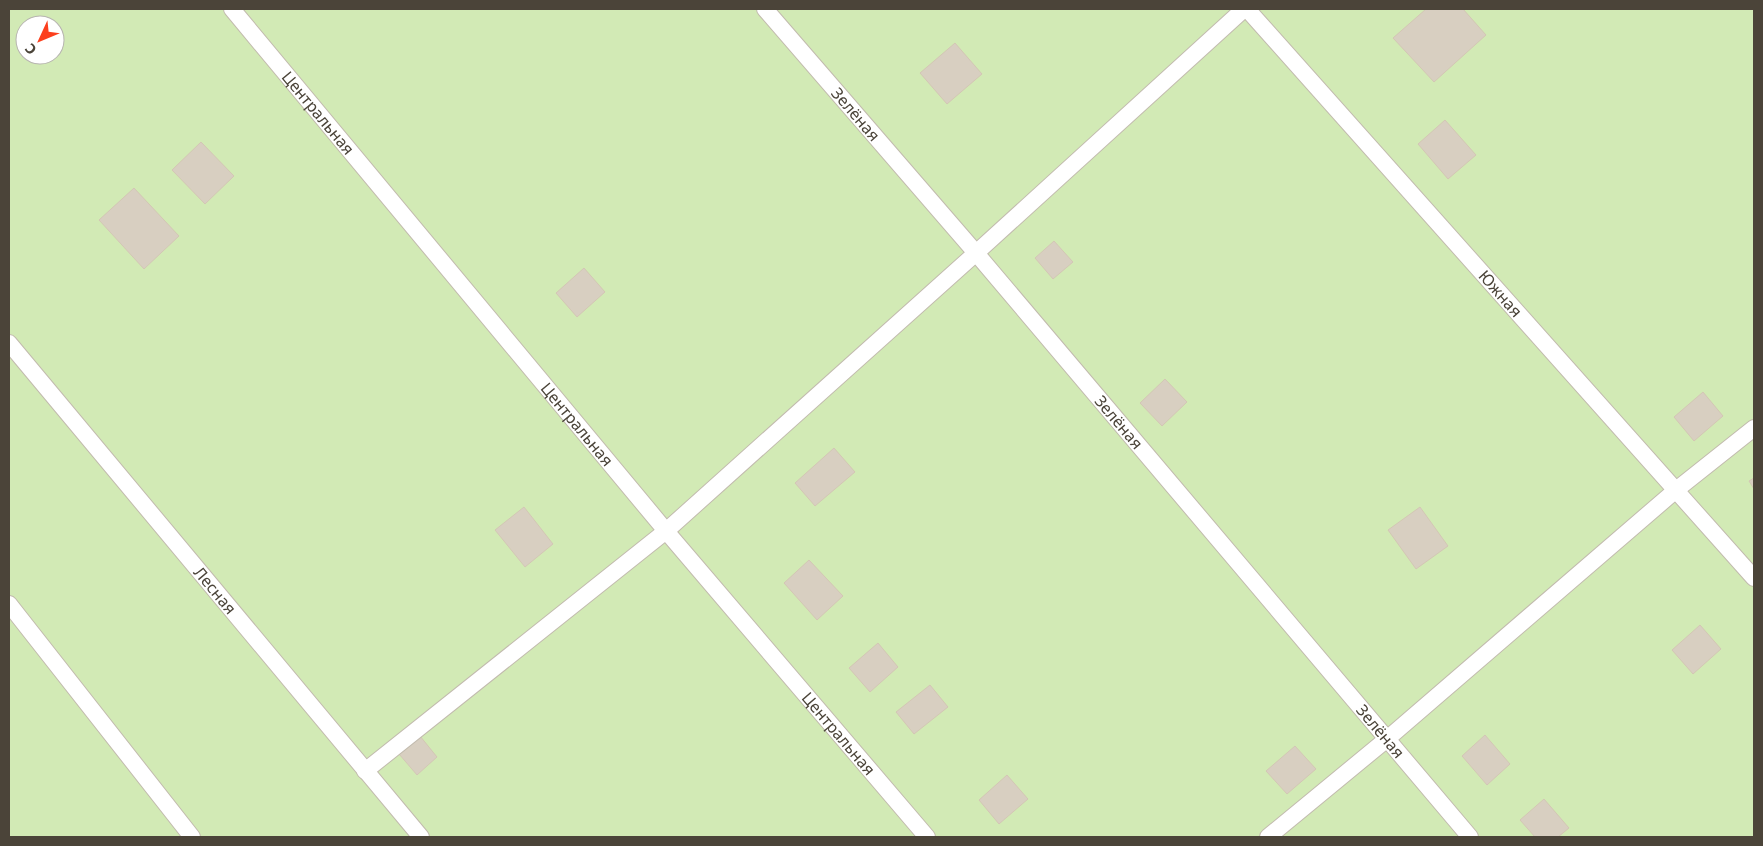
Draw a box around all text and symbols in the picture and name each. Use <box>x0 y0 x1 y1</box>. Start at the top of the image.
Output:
north arrow <box>15 15 65 65</box>
text: С <box>20 40 40 59</box>
street label: Центральная <box>277 66 360 159</box>
street label: Зелёная <box>827 83 885 146</box>
street label: Южная <box>1474 265 1527 322</box>
street label: Центральная <box>536 378 619 471</box>
street label: Зелёная <box>1090 390 1148 454</box>
street label: Лесная <box>189 562 242 619</box>
street label: Центральная <box>797 687 880 780</box>
street label: Зелёная <box>1351 700 1410 763</box>

